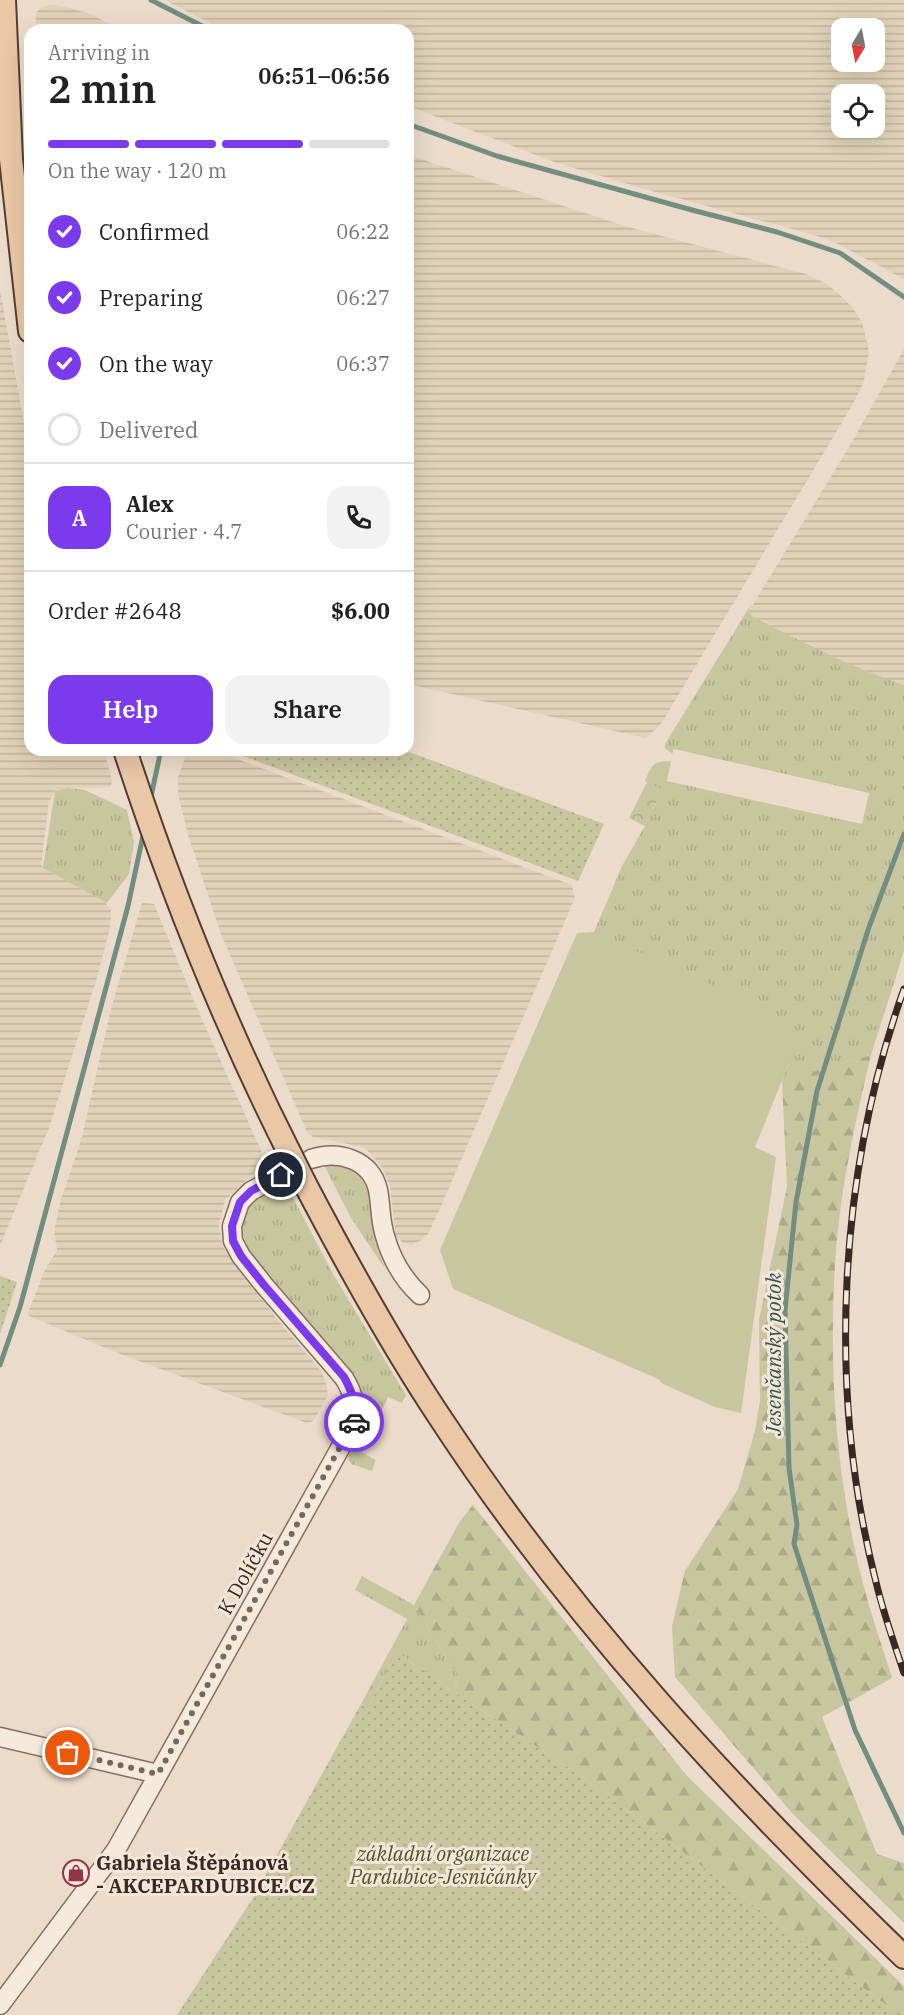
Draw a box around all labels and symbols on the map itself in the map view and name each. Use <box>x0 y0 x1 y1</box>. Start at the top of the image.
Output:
north arrow <box>831 18 885 72</box>
pin <box>255 1149 306 1200</box>
water label: Jesenčanský potok <box>759 1272 787 1437</box>
courier <box>324 1392 384 1452</box>
street label: K Dolíčku <box>211 1527 279 1619</box>
pin <box>42 1727 93 1778</box>
park label: základní organizace Pardubice-Jesničánky <box>349 1840 538 1890</box>
place label: Gabriela Štěpánová - AKCEPARDUBICE.CZ <box>96 1849 315 1899</box>
shop icon: Gabriela Štěpánová - AKCEPARDUBICE.CZ <box>61 1858 91 1888</box>

